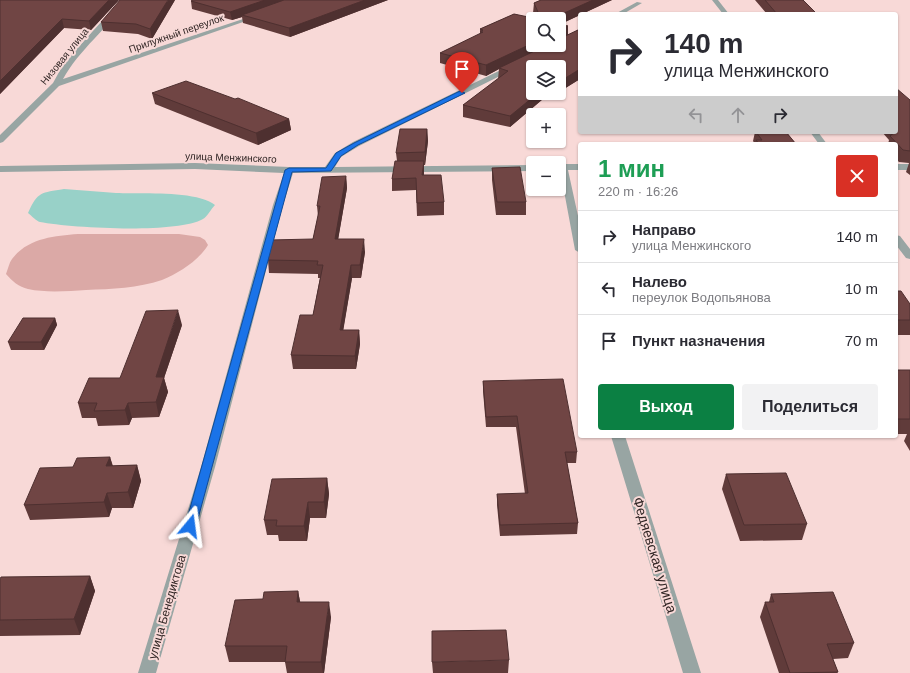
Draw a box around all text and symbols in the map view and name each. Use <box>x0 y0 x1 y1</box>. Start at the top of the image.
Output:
street label: Прилужный переулок <box>127 12 226 55</box>
map controls <box>526 12 566 196</box>
button: search <box>526 12 566 52</box>
street label: Низовая улица <box>38 26 91 87</box>
icon: right <box>598 28 650 80</box>
text: 140 m <box>664 28 743 59</box>
pin <box>445 52 479 93</box>
icon: arrive <box>451 58 473 80</box>
button: layers <box>526 60 566 100</box>
text: улица Менжинского <box>664 61 829 81</box>
icon: left <box>685 104 707 126</box>
icon: ahead <box>727 104 749 126</box>
icon: right <box>769 104 791 126</box>
button: + <box>526 108 566 148</box>
street label: улица Менжинского <box>185 150 277 165</box>
text: 1 мин <box>598 155 665 182</box>
button: close <box>836 155 878 197</box>
button: − <box>526 156 566 196</box>
text: 220 m · 16:26 <box>598 184 678 199</box>
text: Направо <box>632 221 696 238</box>
icon: right <box>598 226 620 248</box>
text: 140 m <box>836 228 878 245</box>
text: улица Менжинского <box>632 238 751 253</box>
text: Налево <box>632 273 687 290</box>
icon: left <box>598 278 620 300</box>
text: 10 m <box>845 280 878 297</box>
text: переулок Водопьянова <box>632 290 771 305</box>
icon: arrive <box>598 330 620 352</box>
text: Пункт назначения <box>632 332 765 349</box>
text: 70 m <box>845 332 878 349</box>
button: Выход <box>598 384 734 430</box>
button: Поделиться <box>742 384 878 430</box>
street label: Федяевская улица <box>630 495 680 615</box>
position arrow <box>169 505 211 547</box>
street label: улица Бенедиктова <box>145 553 189 661</box>

